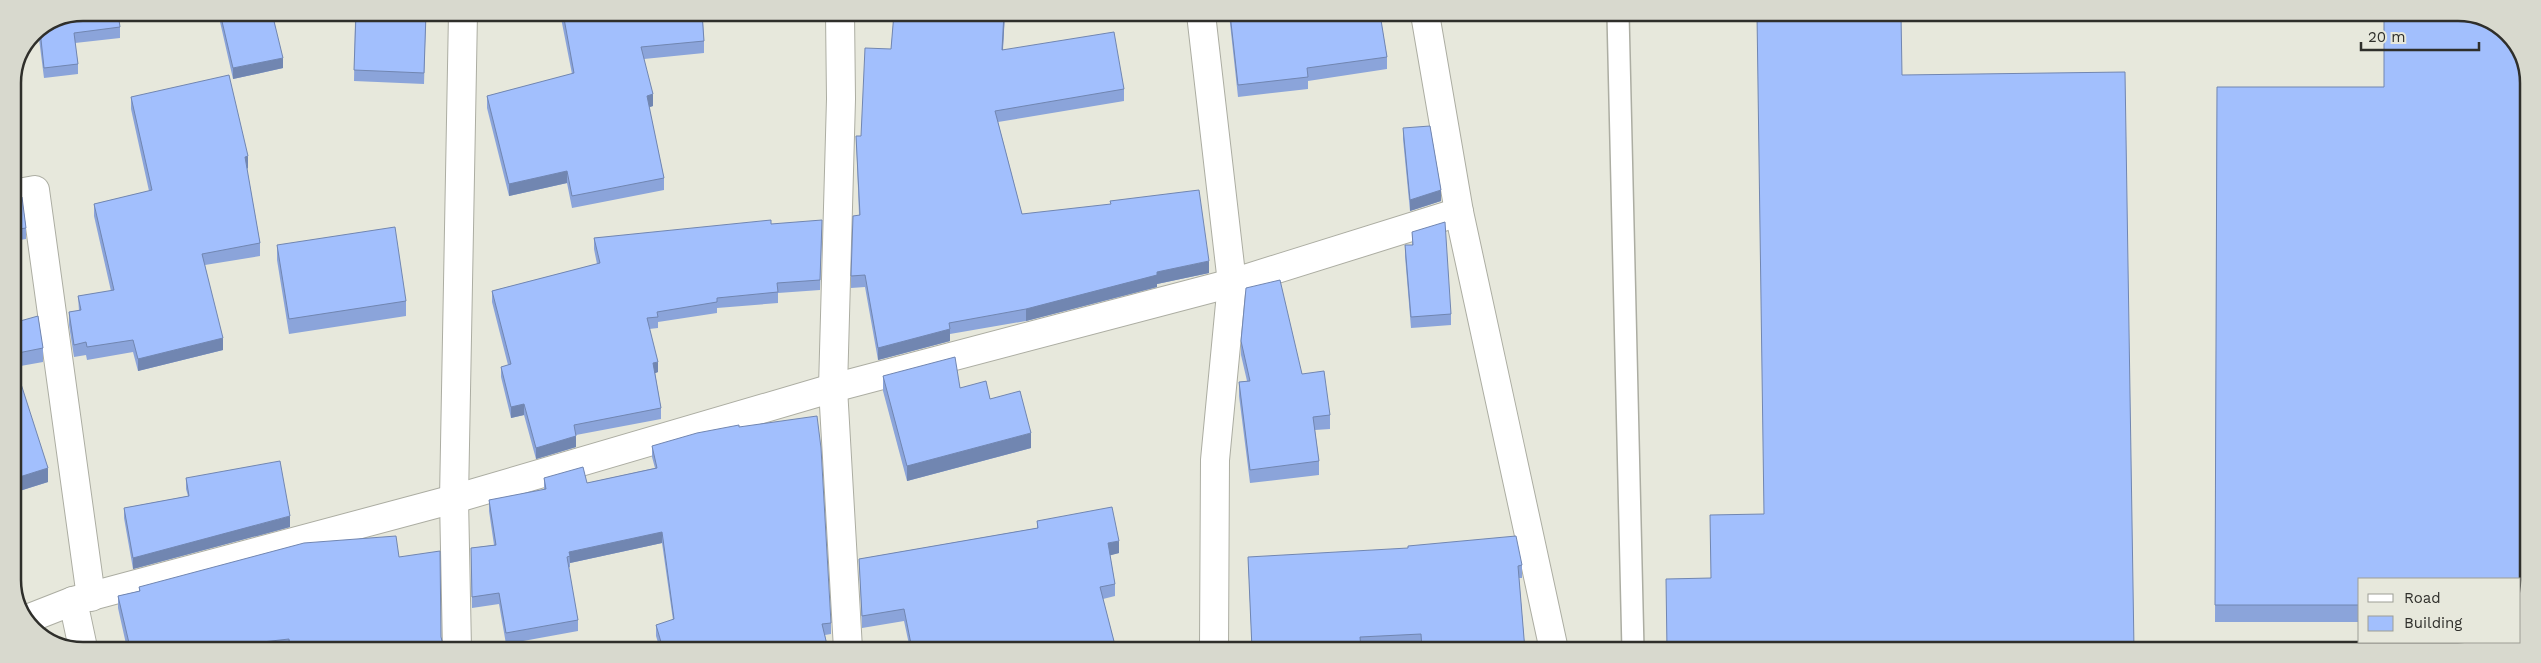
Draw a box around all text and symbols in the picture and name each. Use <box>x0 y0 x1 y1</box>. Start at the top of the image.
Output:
scale bar <box>2361 20 2478 52</box>
text: 20 m <box>2368 28 2406 46</box>
legend <box>2358 578 2521 643</box>
text: Road <box>2404 589 2441 607</box>
text: Building <box>2404 614 2462 632</box>

